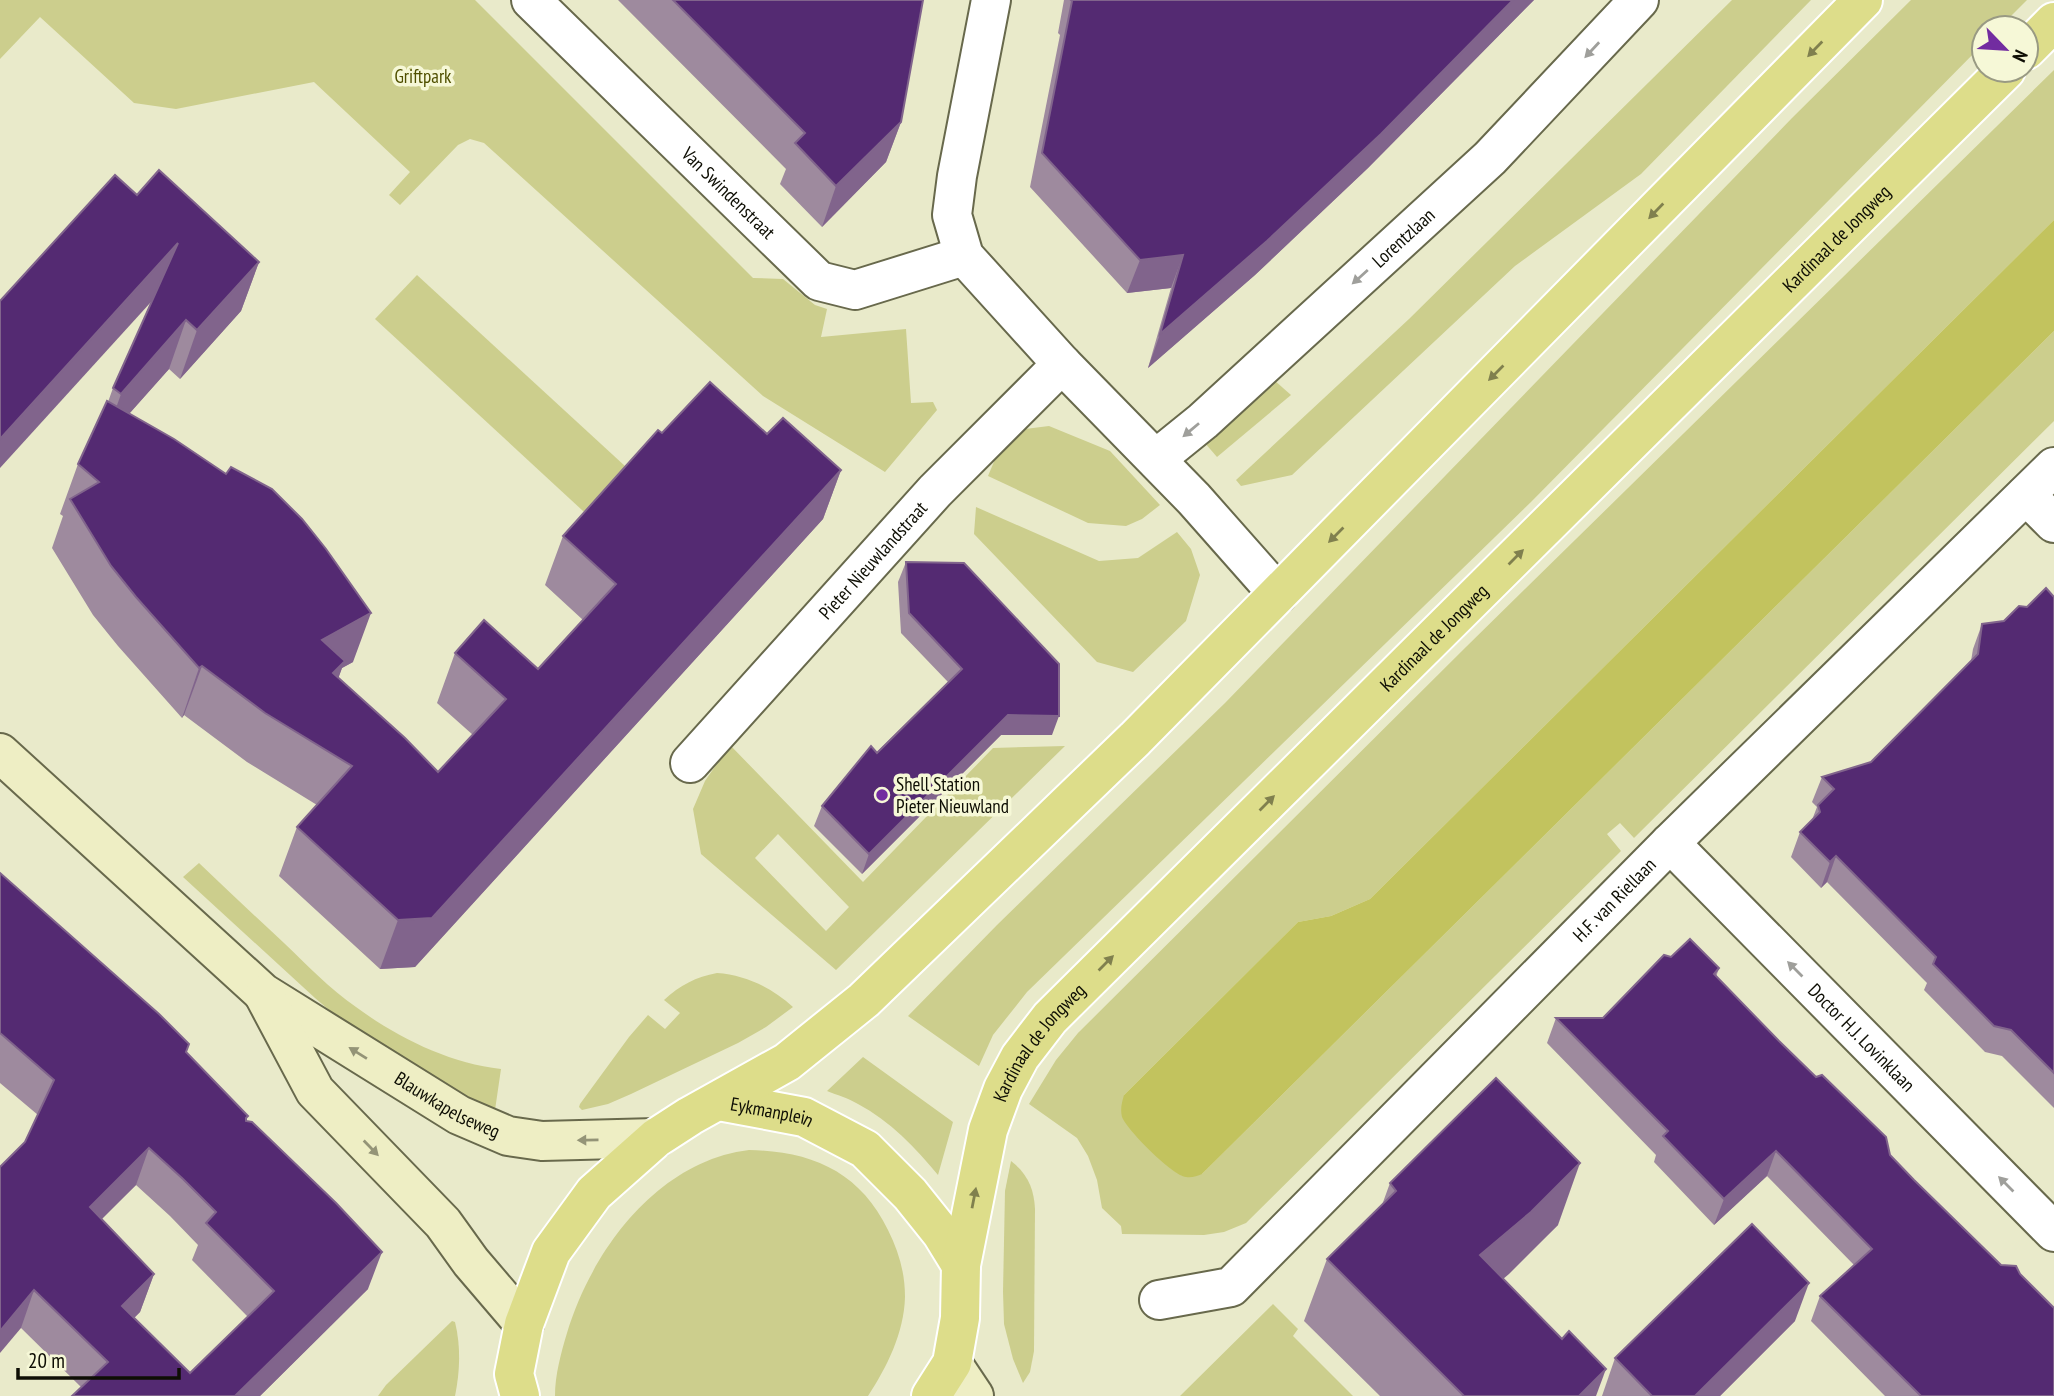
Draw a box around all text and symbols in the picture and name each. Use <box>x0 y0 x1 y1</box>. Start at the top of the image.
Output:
north arrow <box>1970 14 2040 84</box>
one-way arrow <box>1807 40 1824 56</box>
one-way arrow <box>1585 41 1601 58</box>
text: N <box>2007 46 2033 66</box>
park label: Griftpark <box>394 64 452 88</box>
street label: Van Swindenstraat <box>676 141 781 244</box>
street label: Kardinaal de Jongweg <box>1777 180 1895 297</box>
one-way arrow <box>1648 202 1664 219</box>
street label: Lorentzlaan <box>1367 203 1440 272</box>
one-way arrow <box>1352 269 1369 285</box>
one-way arrow <box>1488 365 1505 381</box>
one-way arrow <box>1183 422 1200 437</box>
street label: Pieter Nieuwlandstraat <box>813 496 932 624</box>
one-way arrow <box>1328 527 1345 544</box>
one-way arrow <box>1507 549 1524 565</box>
street label: Kardinaal de Jongweg <box>1375 579 1493 696</box>
place label: Shell Station Pieter Nieuwland <box>896 772 1009 818</box>
marker: Shell Station Pieter Nieuwland <box>874 787 890 803</box>
one-way arrow <box>1259 795 1276 812</box>
street label: H.F. van Riellaan <box>1567 853 1661 947</box>
one-way arrow <box>1097 956 1114 972</box>
one-way arrow <box>1786 961 1803 978</box>
street label: Kardinaal de Jongweg <box>987 978 1090 1105</box>
street label: Doctor H.J. Lovinklaan <box>1803 978 1920 1096</box>
one-way arrow <box>349 1046 368 1059</box>
street label: Blauwkapelseweg <box>390 1066 504 1143</box>
street label: Eykmanplein <box>729 1091 818 1132</box>
one-way arrow <box>576 1134 598 1146</box>
one-way arrow <box>362 1139 378 1156</box>
one-way arrow <box>1998 1176 2015 1192</box>
one-way arrow <box>969 1187 980 1209</box>
scale bar <box>18 1336 178 1380</box>
text: 20 m <box>28 1347 65 1374</box>

